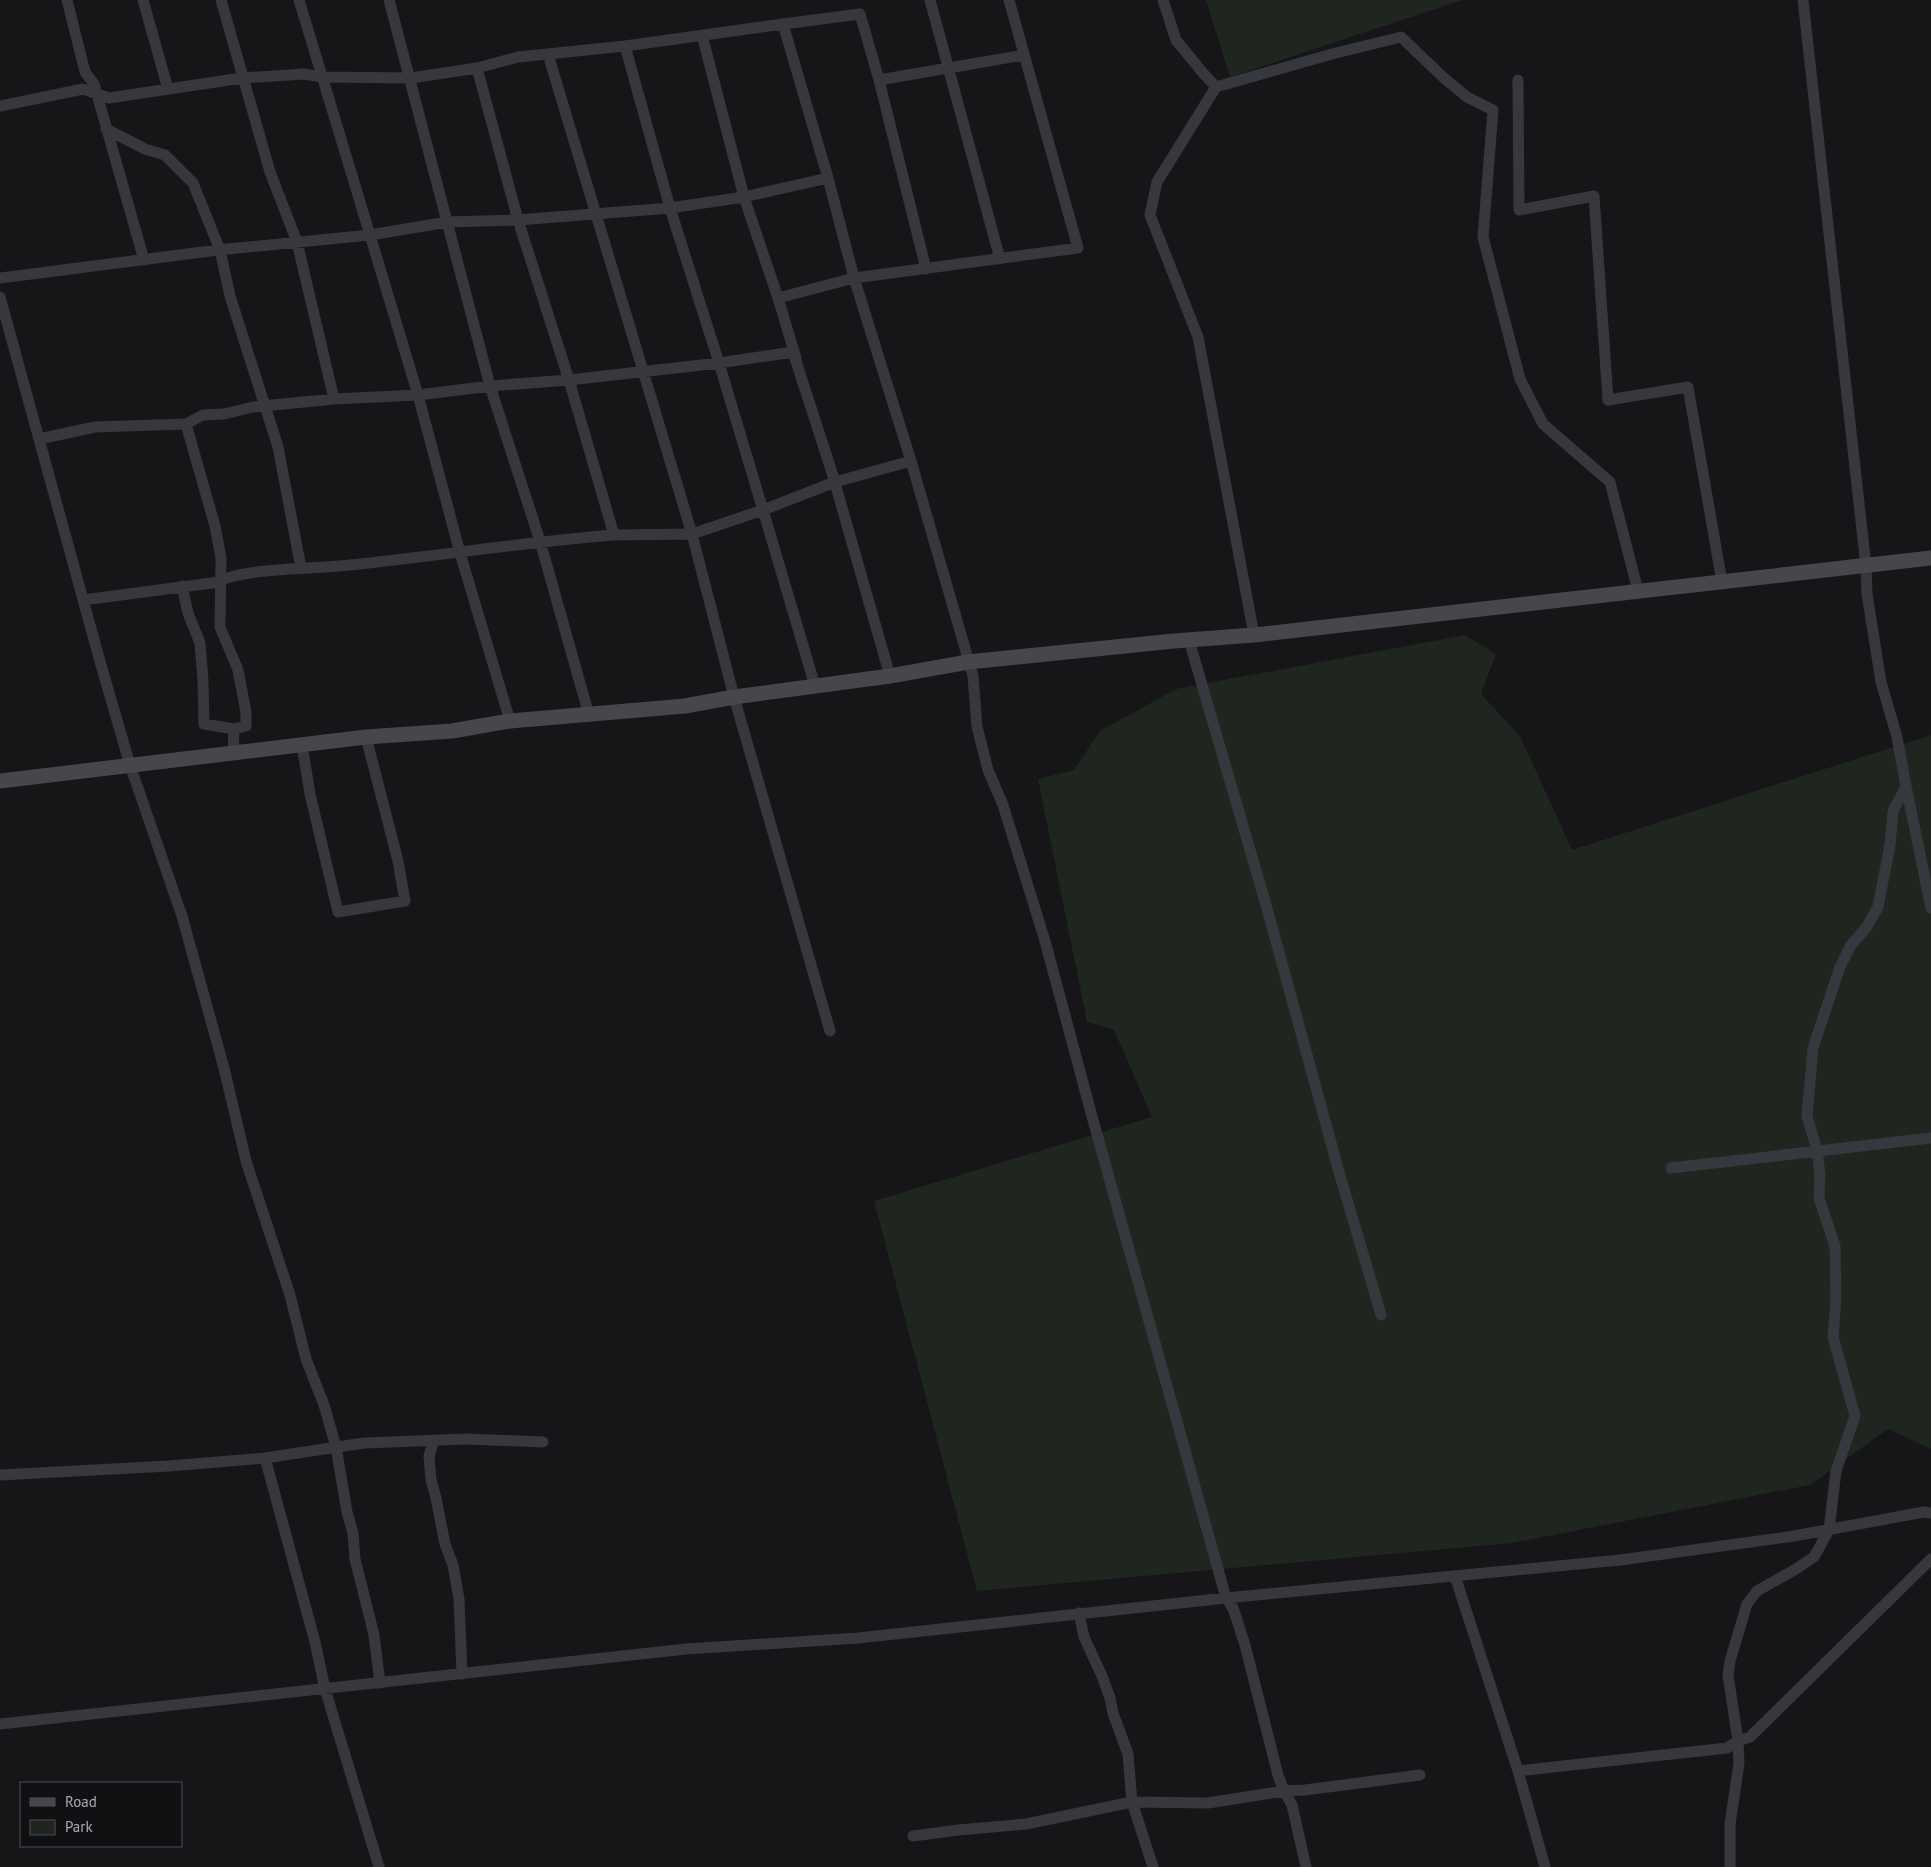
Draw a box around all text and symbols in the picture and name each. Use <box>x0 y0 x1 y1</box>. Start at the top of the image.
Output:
legend <box>20 1782 182 1847</box>
text: Road <box>65 1792 97 1811</box>
text: Park <box>65 1817 93 1836</box>

